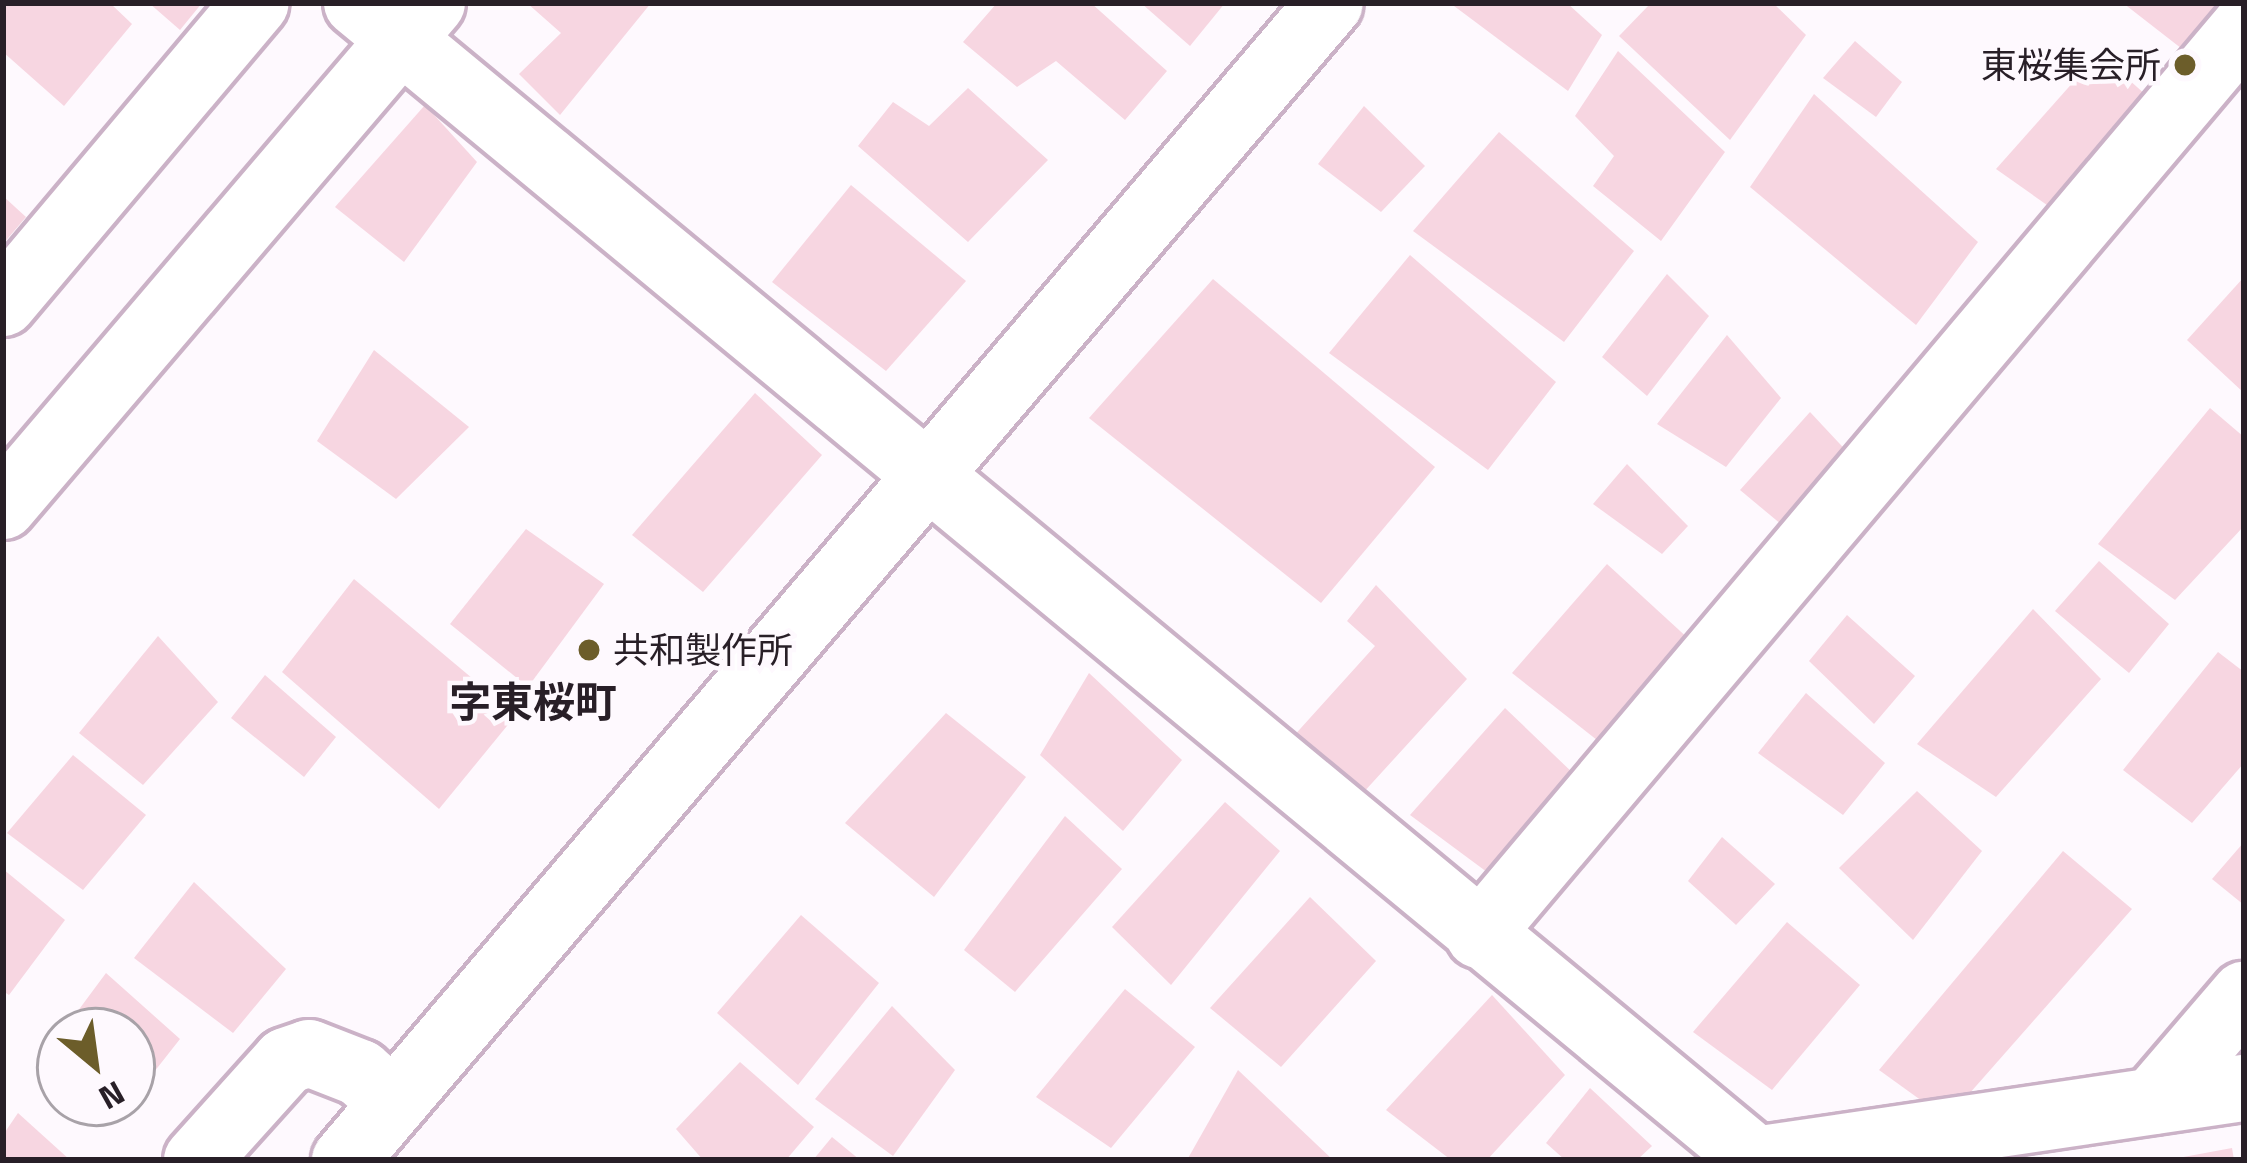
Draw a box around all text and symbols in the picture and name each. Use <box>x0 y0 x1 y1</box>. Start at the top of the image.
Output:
place label: 東桜集会所 <box>1981 43 2161 87</box>
marker: 東桜集会所 <box>2172 52 2198 78</box>
place label: 共和製作所 <box>613 628 793 672</box>
marker: 共和製作所 <box>576 637 602 663</box>
district label: 字東桜町 <box>449 676 617 726</box>
north arrow <box>36 1007 156 1127</box>
text: N <box>90 1068 134 1123</box>

